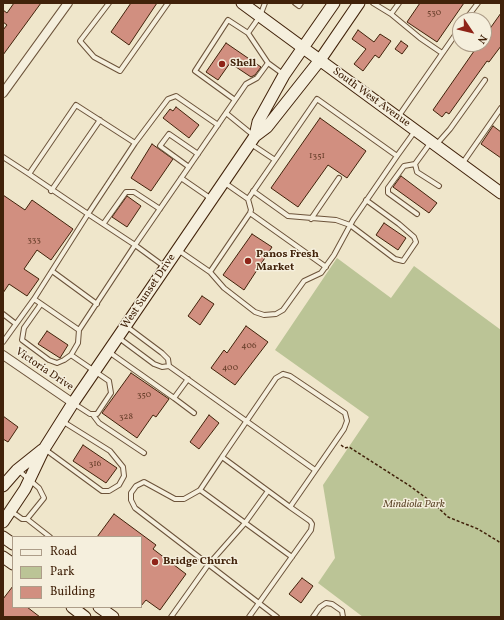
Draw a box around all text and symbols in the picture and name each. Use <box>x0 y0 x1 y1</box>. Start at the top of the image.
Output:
house number: 530 <box>427 8 441 18</box>
north arrow <box>452 12 492 52</box>
text: N <box>473 31 490 46</box>
place label: Shell <box>230 57 256 71</box>
marker: Shell <box>217 59 227 69</box>
street label: South West Avenue <box>330 65 412 131</box>
house number: 1351 <box>309 151 325 161</box>
house number: 333 <box>27 235 41 245</box>
place label: Panos Fresh Market <box>256 248 319 274</box>
street label: West Sunset Drive <box>119 252 179 332</box>
marker: Panos Fresh Market <box>243 256 253 266</box>
house number: 406 <box>241 341 257 351</box>
street label: Victoria Drive <box>12 346 76 394</box>
house number: 400 <box>222 363 238 373</box>
house number: 350 <box>137 390 151 400</box>
house number: 328 <box>119 412 133 422</box>
house number: 316 <box>89 459 101 469</box>
park label: Mindiola Park <box>383 498 445 512</box>
legend <box>12 536 142 608</box>
text: Road <box>50 544 77 560</box>
place label: Bridge Church <box>163 555 238 569</box>
marker: Bridge Church <box>150 557 160 567</box>
text: Park <box>50 564 75 580</box>
text: Building <box>50 584 95 600</box>

